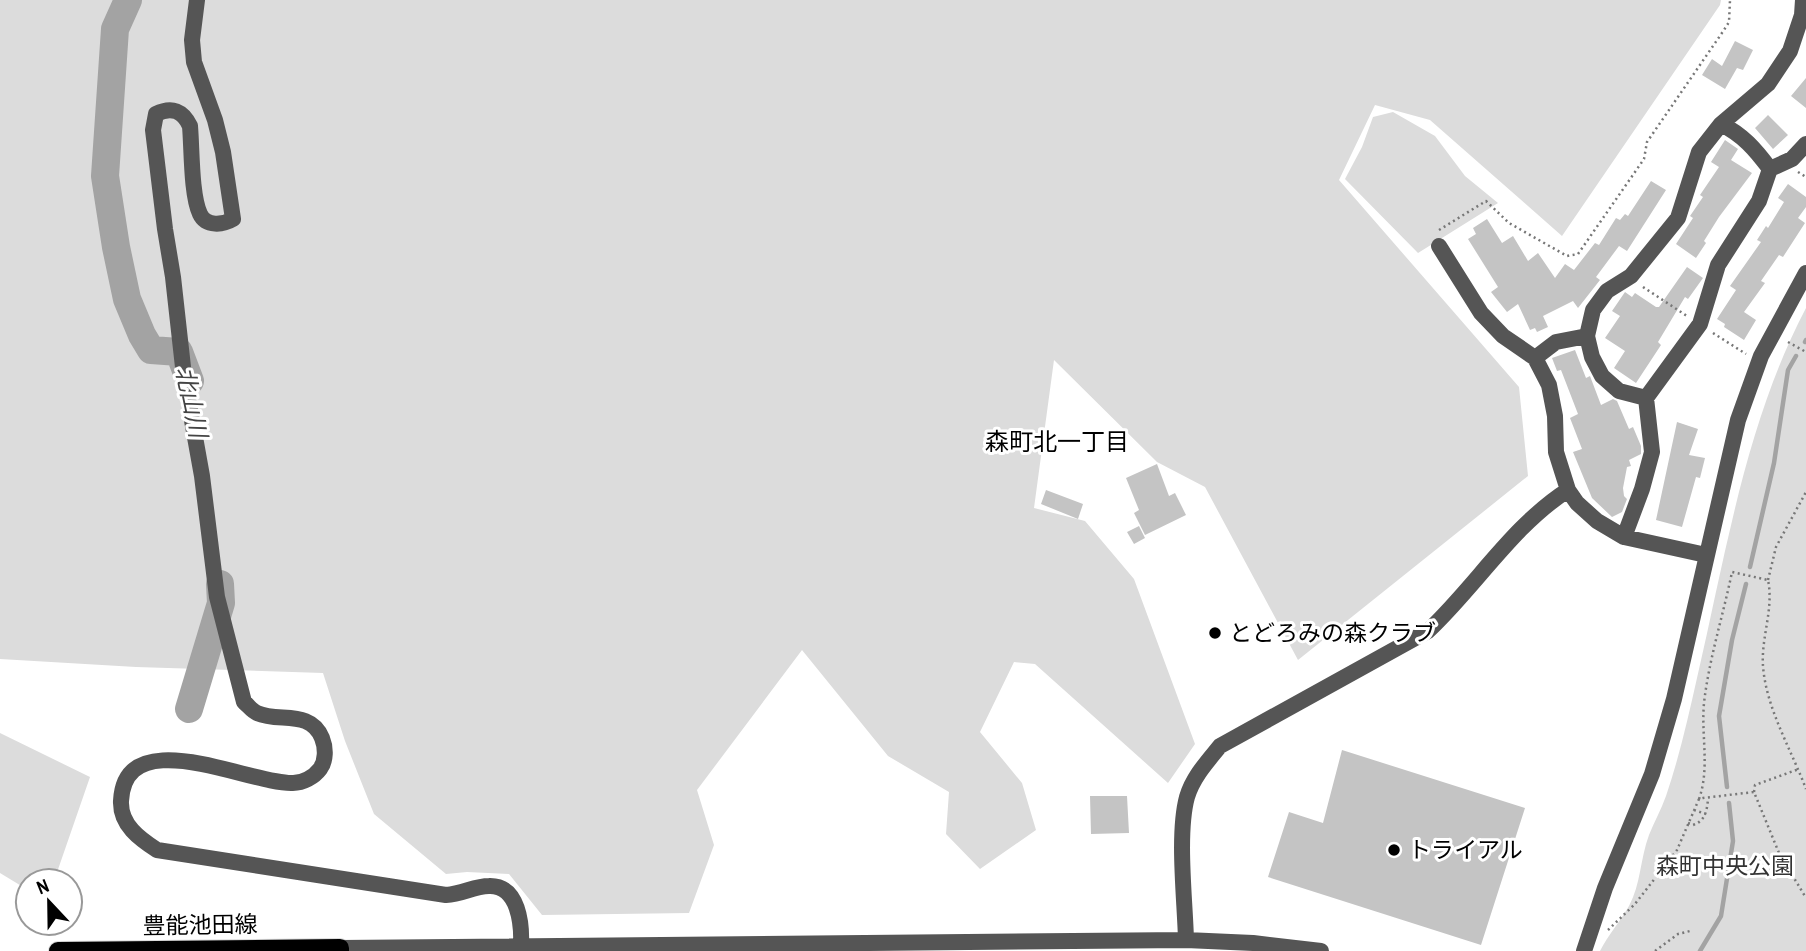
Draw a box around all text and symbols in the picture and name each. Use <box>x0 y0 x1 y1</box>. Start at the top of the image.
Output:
water label: 北山川 <box>169 363 216 443</box>
district label: 森町北一丁目 <box>985 425 1129 457</box>
place label: とどろみの森クラブ <box>1229 617 1436 648</box>
marker: とどろみの森クラブ <box>1207 625 1223 641</box>
place label: トライアル <box>1408 834 1523 865</box>
marker: トライアル <box>1386 842 1402 858</box>
park label: 森町中央公園 <box>1656 850 1794 881</box>
north arrow <box>14 867 84 937</box>
text: N <box>33 872 53 900</box>
street label: 豊能池田線 <box>142 908 258 941</box>

